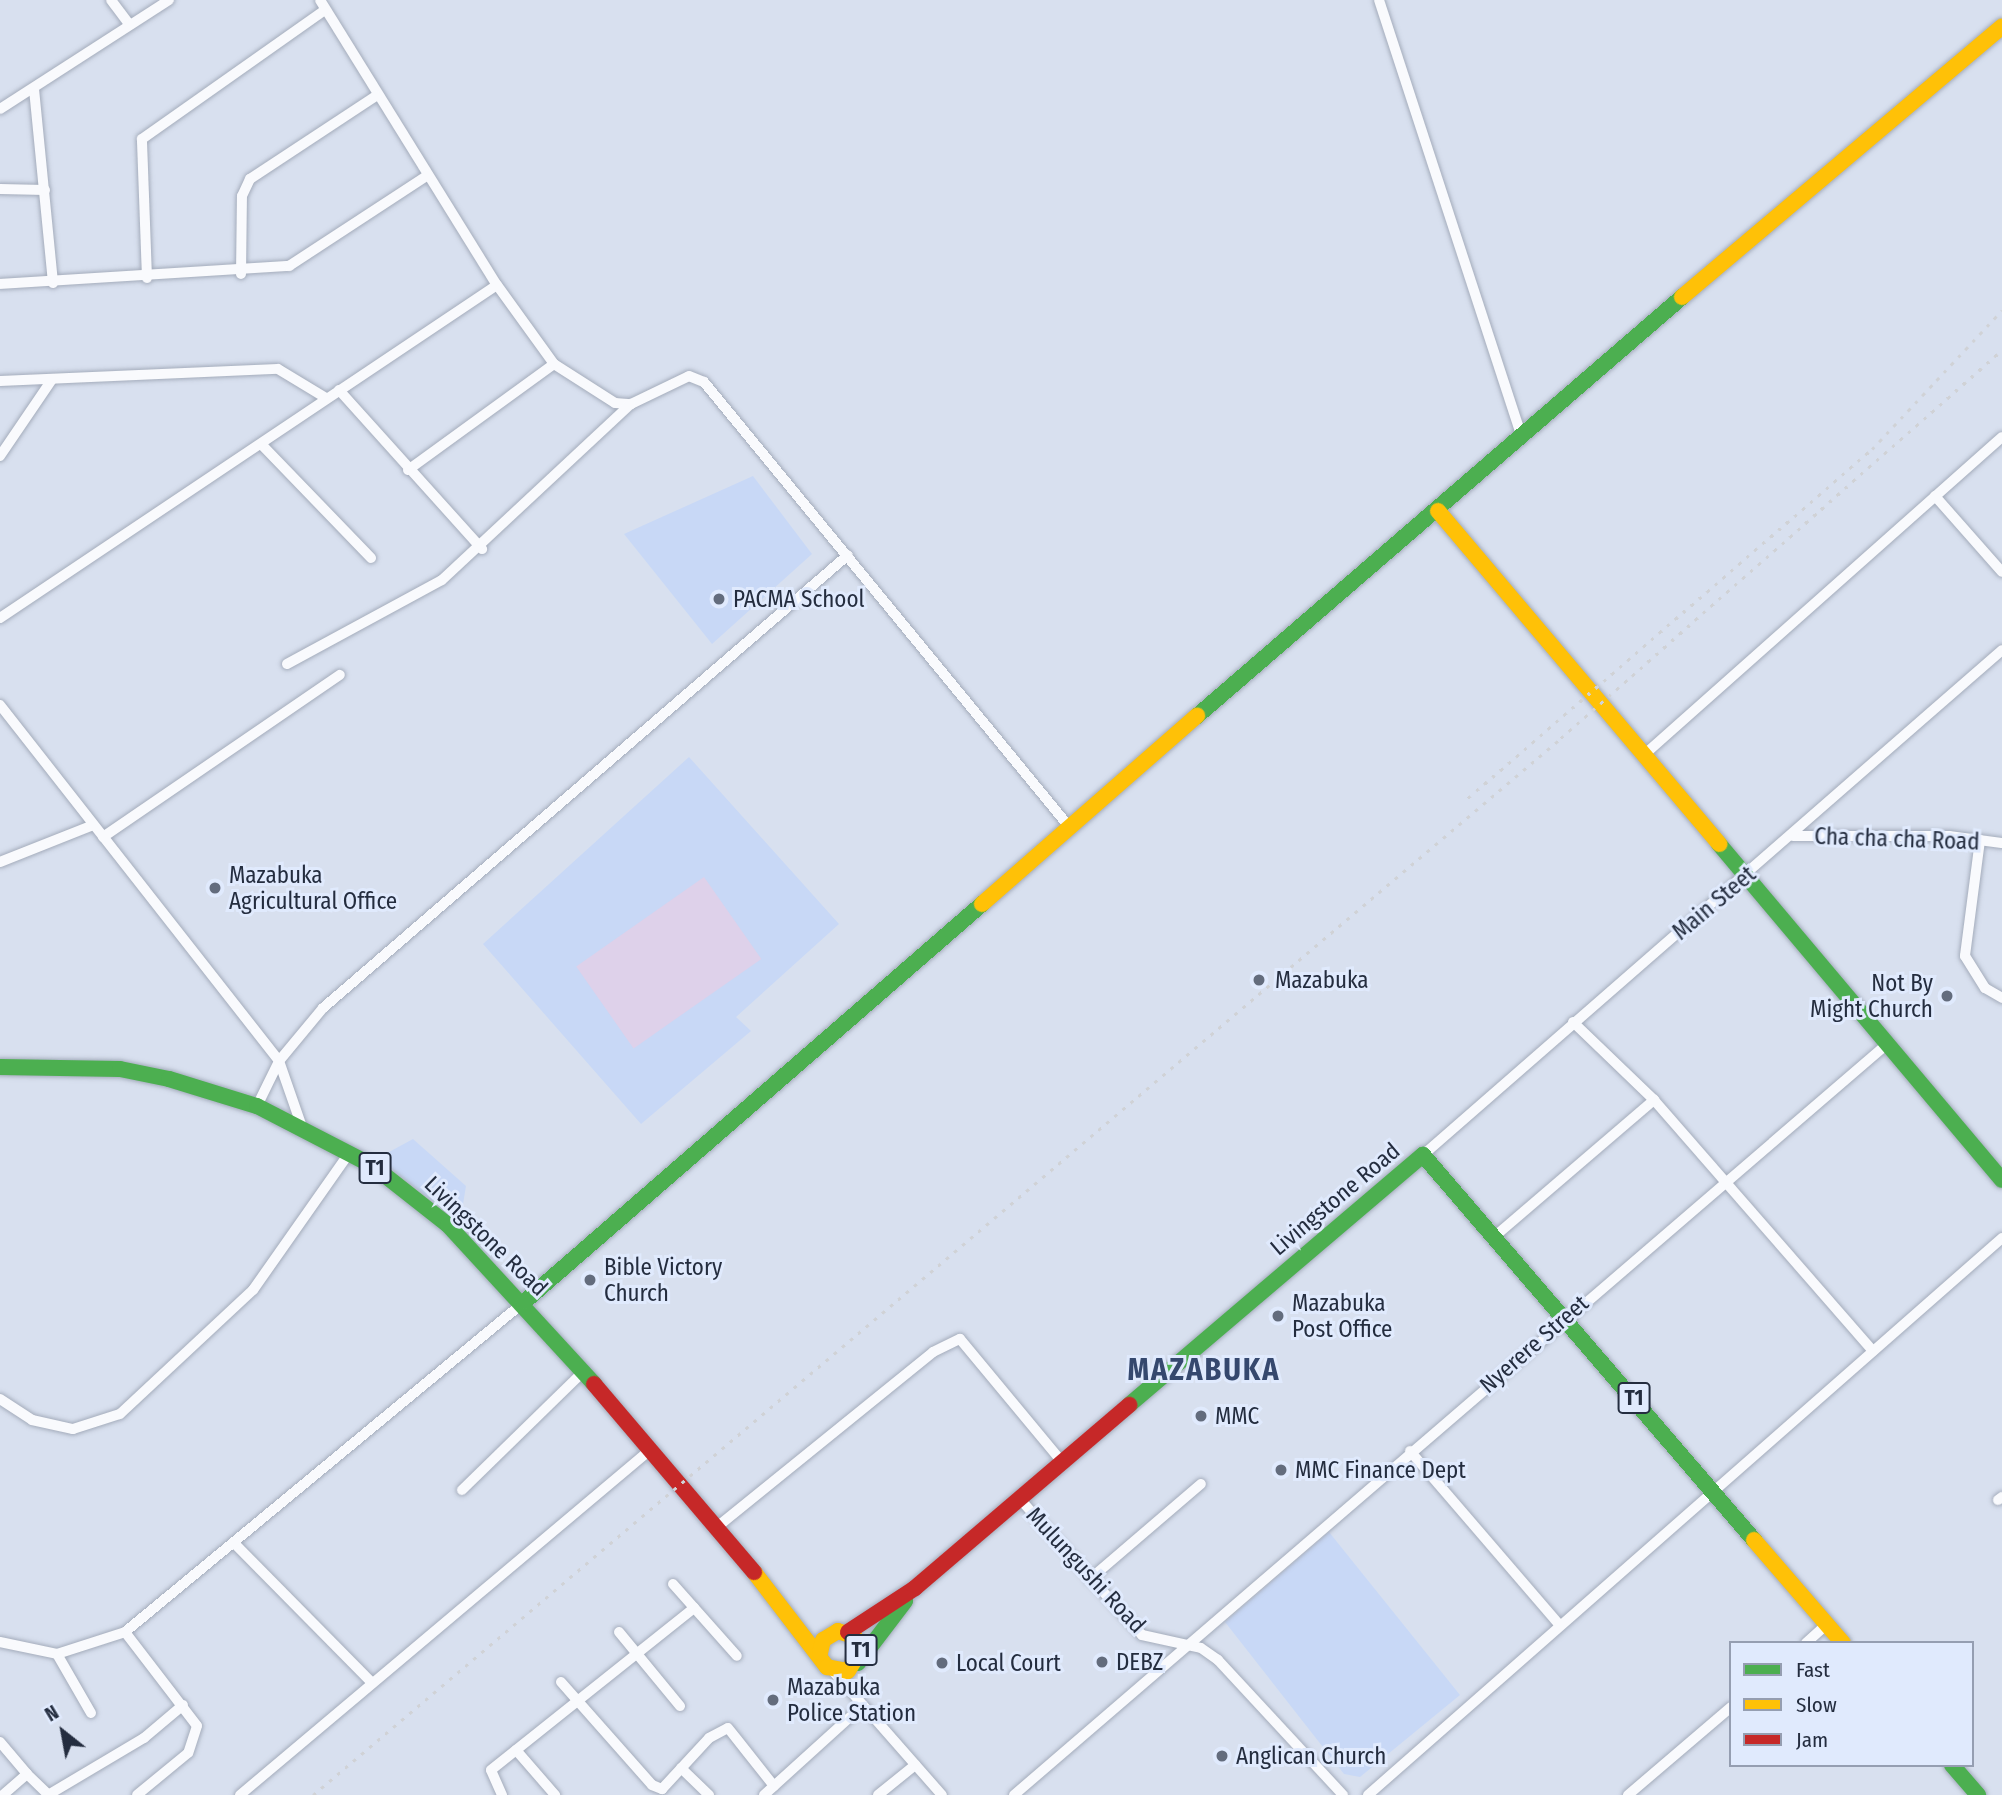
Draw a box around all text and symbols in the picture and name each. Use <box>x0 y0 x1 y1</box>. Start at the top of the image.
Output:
place label: PACMA School <box>733 585 865 613</box>
marker: PACMA School <box>711 591 727 607</box>
street label: Cha cha cha Road <box>1814 822 1980 856</box>
street label: Main Steet <box>1667 860 1761 946</box>
place label: Mazabuka Agricultural Office <box>229 861 397 915</box>
marker: Mazabuka Agricultural Office <box>207 880 223 896</box>
place label: Mazabuka <box>1275 966 1369 994</box>
place label: Not By Might Church <box>1810 969 1933 1023</box>
marker: Mazabuka <box>1249 970 1269 990</box>
marker: Not By Might Church <box>1939 988 1955 1004</box>
street label: Livingstone Road <box>1265 1137 1405 1261</box>
road number: T1 <box>358 1150 392 1186</box>
street label: Livingstone Road <box>419 1170 553 1302</box>
place label: Bible Victory Church <box>604 1253 722 1307</box>
marker: Bible Victory Church <box>582 1272 598 1288</box>
place label: Mazabuka Post Office <box>1292 1289 1392 1343</box>
street label: Nyerere Street <box>1474 1289 1594 1399</box>
marker: Mazabuka Post Office <box>1270 1308 1286 1324</box>
district label: MAZABUKA <box>1128 1352 1280 1388</box>
road number: T1 <box>1616 1380 1652 1416</box>
place label: MMC <box>1215 1402 1259 1430</box>
marker: MMC <box>1193 1408 1209 1424</box>
place label: MMC Finance Dept <box>1295 1456 1466 1484</box>
marker: MMC Finance Dept <box>1273 1462 1289 1478</box>
street label: Mulungushi Road <box>1021 1501 1151 1639</box>
road number: T1 <box>844 1632 878 1668</box>
legend <box>1729 1641 1974 1767</box>
place label: DEBZ <box>1116 1648 1163 1676</box>
place label: Local Court <box>956 1649 1061 1677</box>
marker: DEBZ <box>1094 1654 1110 1670</box>
marker: Local Court <box>934 1655 950 1671</box>
text: Fast <box>1796 1657 1830 1683</box>
place label: Mazabuka Police Station <box>787 1673 916 1727</box>
marker: Mazabuka Police Station <box>765 1692 781 1708</box>
text: Slow <box>1796 1692 1837 1718</box>
north arrow <box>28 1697 98 1767</box>
text: N <box>41 1701 63 1726</box>
text: Jam <box>1796 1727 1828 1753</box>
place label: Anglican Church <box>1236 1742 1386 1770</box>
marker: Anglican Church <box>1214 1748 1230 1764</box>

